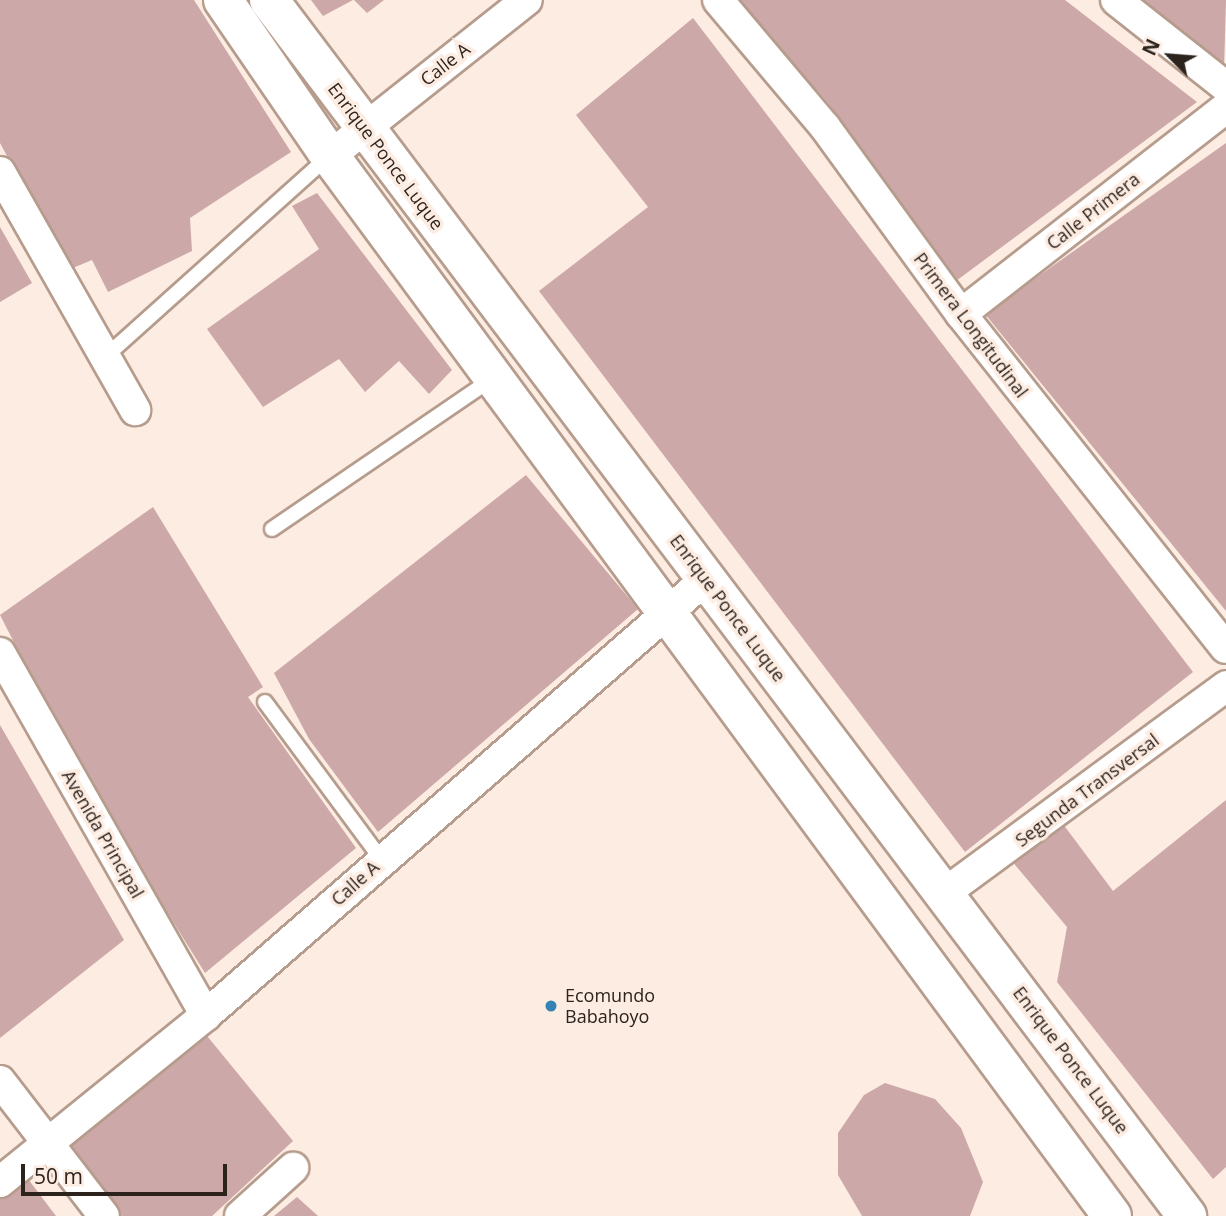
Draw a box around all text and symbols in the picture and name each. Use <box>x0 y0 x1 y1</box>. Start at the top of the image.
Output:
north arrow <box>1135 21 1205 91</box>
text: N <box>1136 35 1166 60</box>
street label: Calle A <box>416 38 474 90</box>
street label: Enrique Ponce Luque <box>324 78 448 234</box>
street label: Calle Primera <box>1042 168 1144 254</box>
street label: Primera Longitudinal <box>910 248 1032 402</box>
street label: Enrique Ponce Luque <box>666 530 790 686</box>
street label: Segunda Transversal <box>1011 729 1163 851</box>
street label: Avenida Principal <box>58 766 148 902</box>
street label: Calle A <box>327 856 383 910</box>
street label: Enrique Ponce Luque <box>1009 982 1133 1138</box>
place label: Ecomundo Babahoyo <box>565 985 655 1028</box>
marker: Ecomundo Babahoyo <box>543 998 559 1014</box>
scale bar <box>24 1150 231 1194</box>
text: 50 m <box>34 1162 83 1190</box>

